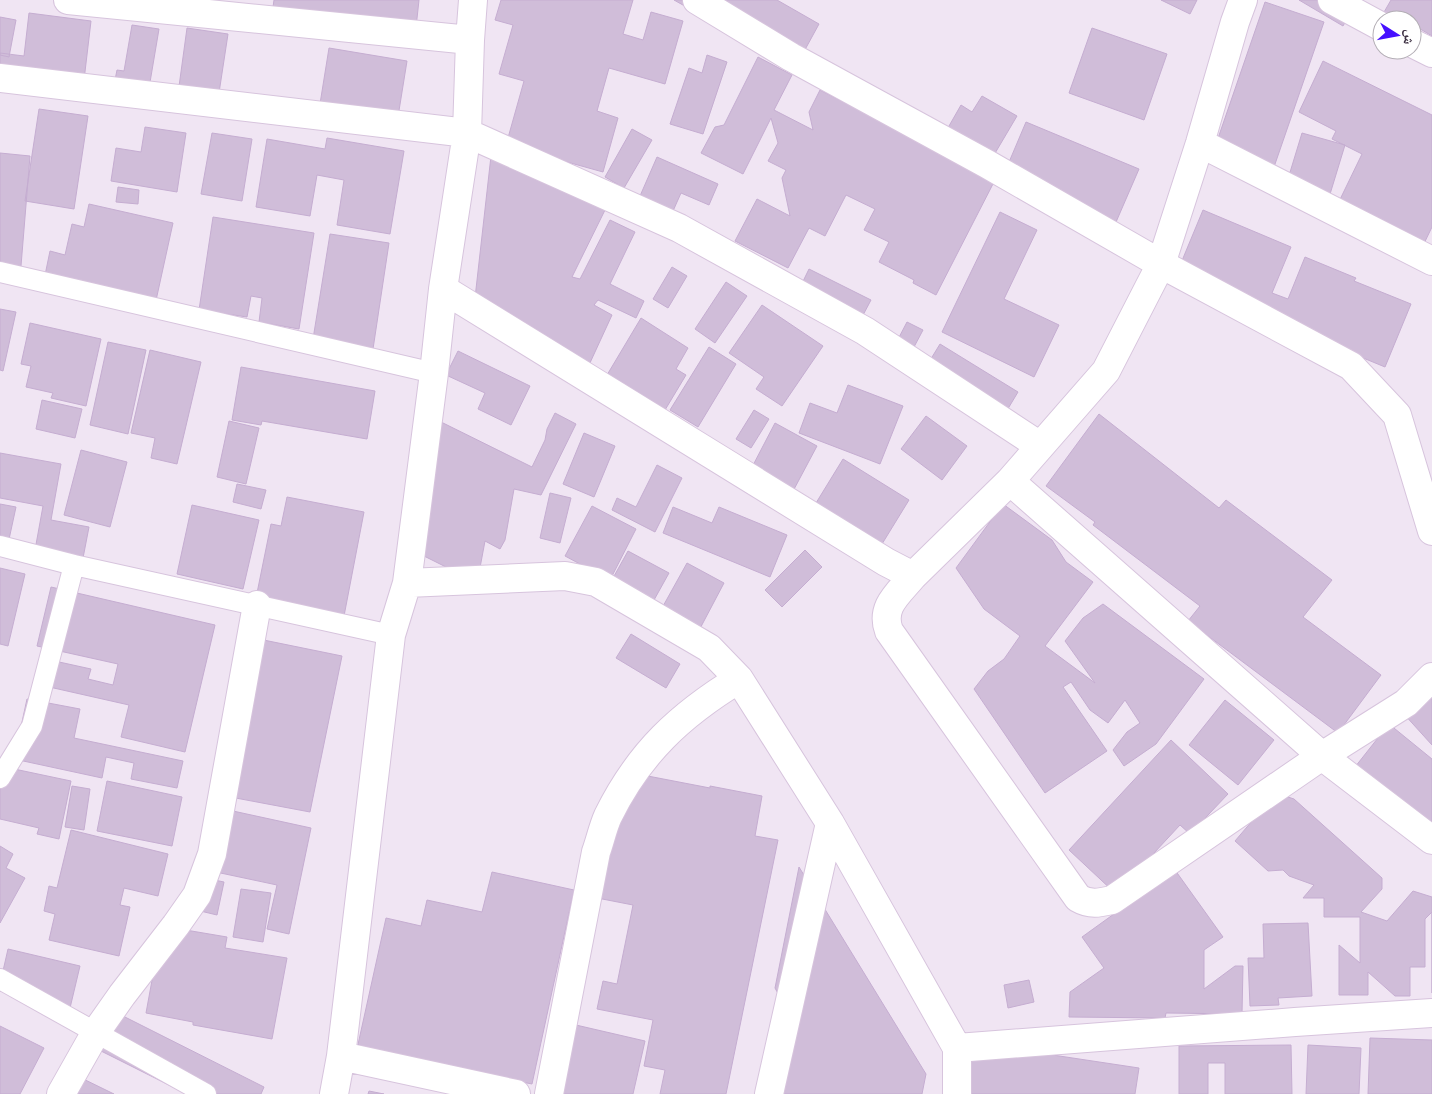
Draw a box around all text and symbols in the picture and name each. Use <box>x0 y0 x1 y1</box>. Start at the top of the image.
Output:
north arrow <box>1372 10 1422 60</box>
text: ش <box>1399 28 1421 47</box>

